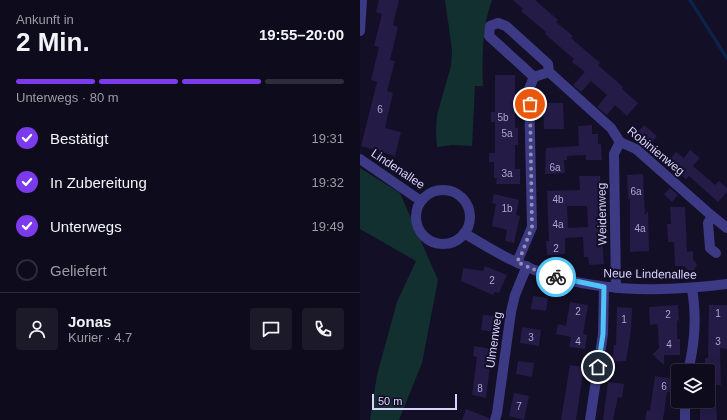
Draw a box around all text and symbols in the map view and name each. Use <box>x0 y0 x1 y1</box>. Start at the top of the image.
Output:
text: Ankunft in <box>16 12 74 27</box>
text: 19:55–20:00 <box>259 26 344 43</box>
text: 2 Min. <box>16 27 90 57</box>
pin <box>513 87 547 121</box>
text: Unterwegs · 80 m <box>16 90 119 105</box>
icon: bag <box>519 93 541 115</box>
house number: 6 <box>377 104 383 115</box>
house number: 5b <box>497 112 509 123</box>
street label: Robinienweg <box>625 124 687 178</box>
icon: check <box>16 127 38 149</box>
house number: 5a <box>501 128 513 139</box>
text: Bestätigt <box>50 130 108 147</box>
text: 19:31 <box>311 131 344 146</box>
street label: Lindenallee <box>369 146 428 192</box>
house number: 6a <box>549 162 561 173</box>
house number: 3a <box>501 168 513 179</box>
icon: check <box>16 171 38 193</box>
text: In Zubereitung <box>50 174 147 191</box>
text: 19:32 <box>311 175 344 190</box>
street label: Weidenweg <box>594 183 610 245</box>
house number: 6a <box>630 186 642 197</box>
house number: 4b <box>552 194 564 205</box>
house number: 1b <box>501 203 513 214</box>
icon: check <box>16 215 38 237</box>
text: Unterwegs <box>50 218 122 235</box>
text: 19:49 <box>311 219 344 234</box>
house number: 4a <box>552 219 564 230</box>
house number: 4a <box>634 223 646 234</box>
house number: 2 <box>553 243 559 254</box>
courier <box>536 257 576 297</box>
text: Geliefert <box>50 262 107 279</box>
icon: bike <box>545 266 567 288</box>
street label: Neue Lindenallee <box>603 266 697 282</box>
house number: 2 <box>489 275 495 286</box>
house number: 2 <box>575 306 581 317</box>
button: person <box>16 308 58 350</box>
button: chat <box>250 308 292 350</box>
button: phone <box>302 308 344 350</box>
house number: 1 <box>715 308 721 319</box>
house number: 2 <box>665 309 671 320</box>
street label: Ulmenweg <box>483 311 505 369</box>
text: Jonas <box>68 313 111 330</box>
house number: 1 <box>621 314 627 325</box>
text: Kurier · 4.7 <box>68 330 132 345</box>
house number: 3 <box>528 332 534 343</box>
house number: 4 <box>575 336 581 347</box>
house number: 3 <box>715 336 721 347</box>
house number: 4 <box>666 339 672 350</box>
pin <box>581 350 615 384</box>
icon: home <box>587 356 609 378</box>
map controls <box>671 364 715 408</box>
button: layers <box>671 364 715 408</box>
house number: 6 <box>661 381 667 392</box>
house number: 8 <box>477 383 483 394</box>
scale bar <box>372 392 457 411</box>
text: 50 m <box>378 395 402 407</box>
house number: 7 <box>516 401 522 412</box>

